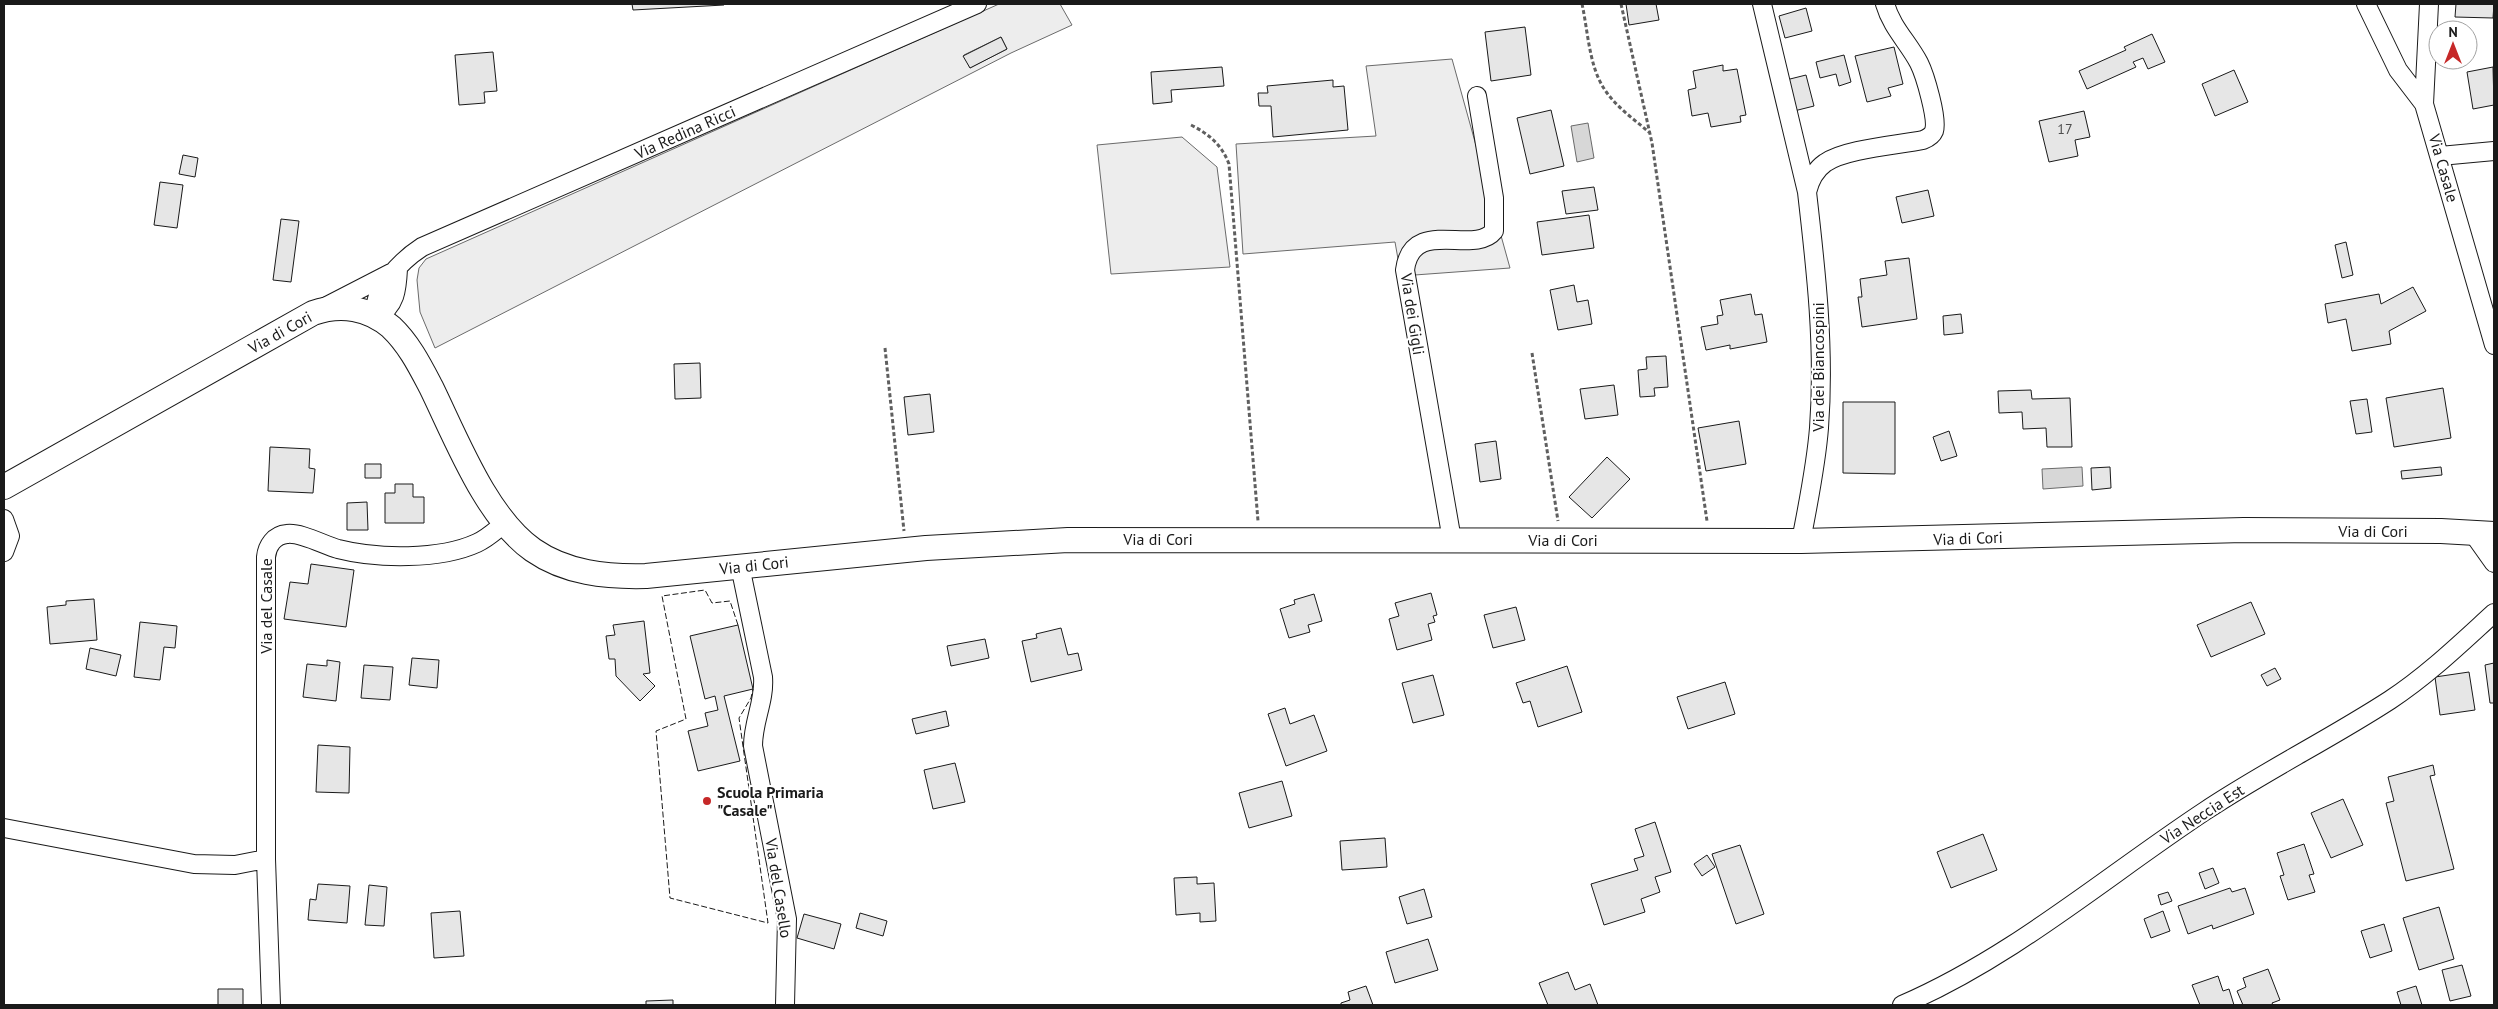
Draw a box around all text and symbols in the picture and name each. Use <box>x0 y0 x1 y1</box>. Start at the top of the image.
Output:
north arrow <box>2428 20 2478 70</box>
text: N <box>2448 23 2458 41</box>
street label: Via Redina Ricci <box>630 101 739 164</box>
house number: 17 <box>2057 120 2073 138</box>
street label: Via Casale <box>2424 131 2463 204</box>
street label: Via dei Gigli <box>1397 271 1429 356</box>
street label: Via dei Biancospini <box>1808 302 1828 433</box>
street label: Via di Cori <box>244 306 315 358</box>
street label: Via di Cori <box>2337 521 2408 541</box>
street label: Via di Cori <box>1932 527 2003 549</box>
street label: Via di Cori <box>1122 529 1193 549</box>
street label: Via di Cori <box>1527 530 1598 550</box>
street label: Via di Cori <box>717 551 790 579</box>
street label: Via del Casale <box>256 558 276 655</box>
street label: Via Neccia Est <box>2156 779 2248 849</box>
place label: Scuola Primaria "Casale" <box>717 782 824 820</box>
marker: Scuola Primaria "Casale" <box>701 795 713 807</box>
street label: Via del Casello <box>761 836 797 939</box>

